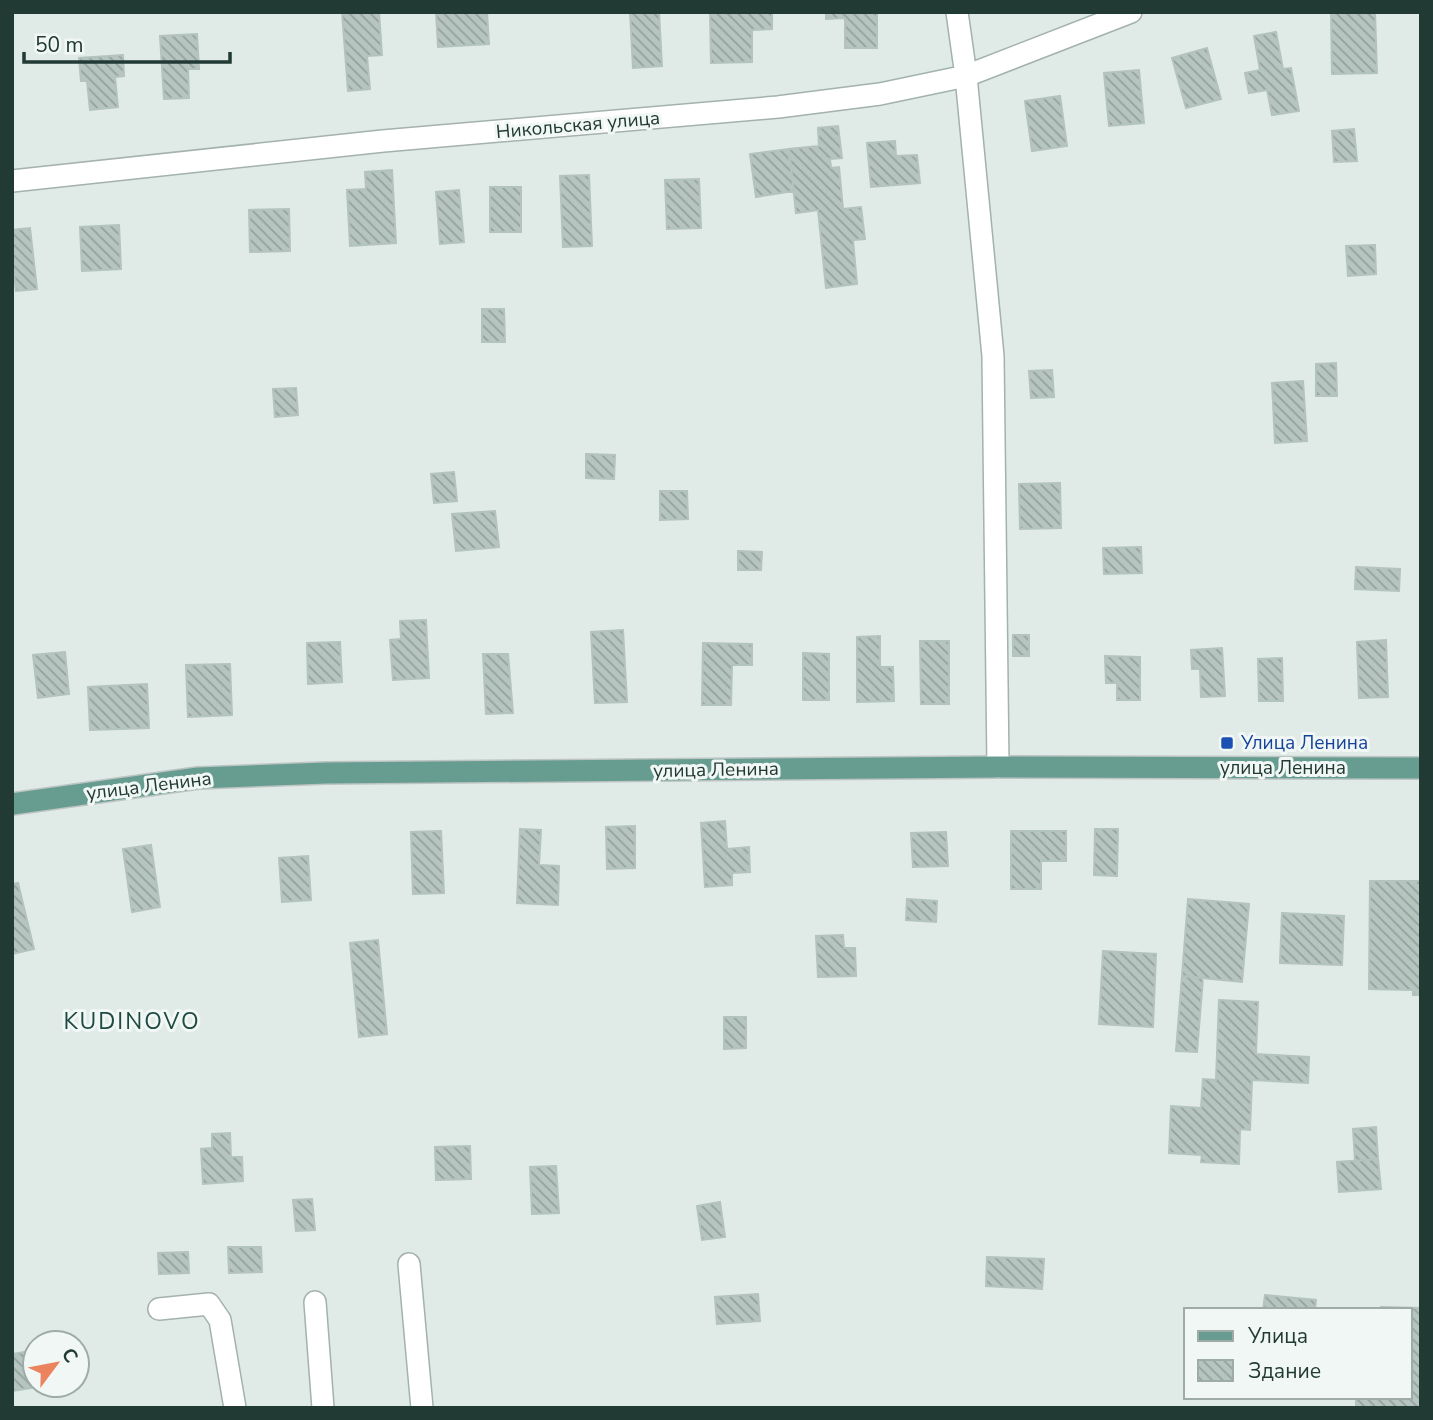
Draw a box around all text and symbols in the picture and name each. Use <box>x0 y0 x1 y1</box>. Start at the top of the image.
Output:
scale bar <box>24 21 231 65</box>
text: 50 m <box>35 31 84 59</box>
street label: Никольская улица <box>495 105 661 145</box>
place label: Улица Ленина <box>1240 730 1368 756</box>
marker: Улица Ленина <box>1219 735 1235 751</box>
street label: улица Ленина <box>1220 755 1346 781</box>
street label: улица Ленина <box>653 756 779 784</box>
street label: улица Ленина <box>85 765 213 807</box>
district label: KUDINOVO <box>63 1006 201 1037</box>
legend <box>1184 1308 1412 1399</box>
text: Улица <box>1247 1322 1308 1350</box>
north arrow <box>21 1329 91 1399</box>
text: С <box>55 1343 84 1368</box>
text: Здание <box>1248 1357 1321 1385</box>

